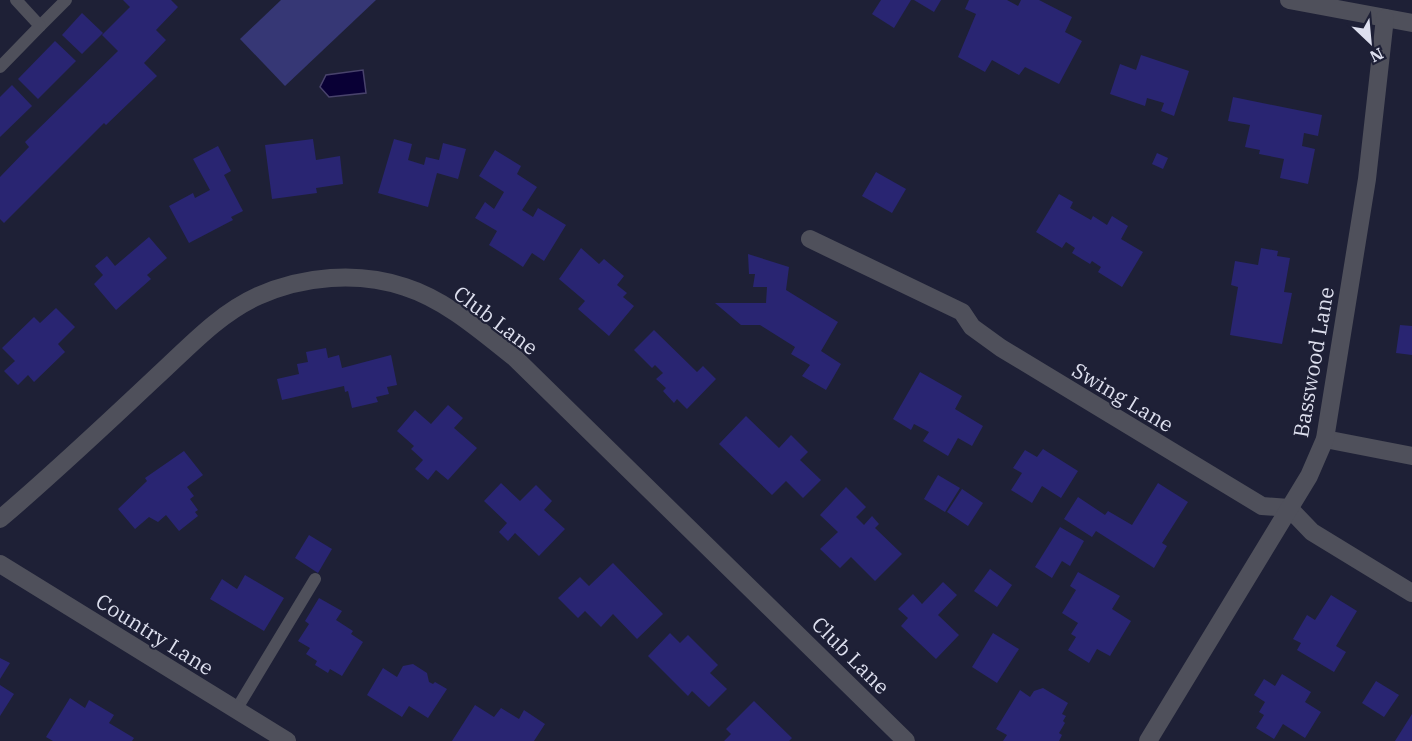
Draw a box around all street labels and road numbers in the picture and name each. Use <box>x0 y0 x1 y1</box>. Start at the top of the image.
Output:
street label: Club Lane <box>448 279 544 361</box>
street label: Basswood Lane <box>1286 285 1340 439</box>
street label: Swing Lane <box>1067 356 1179 438</box>
street label: Country Lane <box>91 587 219 681</box>
street label: Club Lane <box>806 610 896 700</box>

